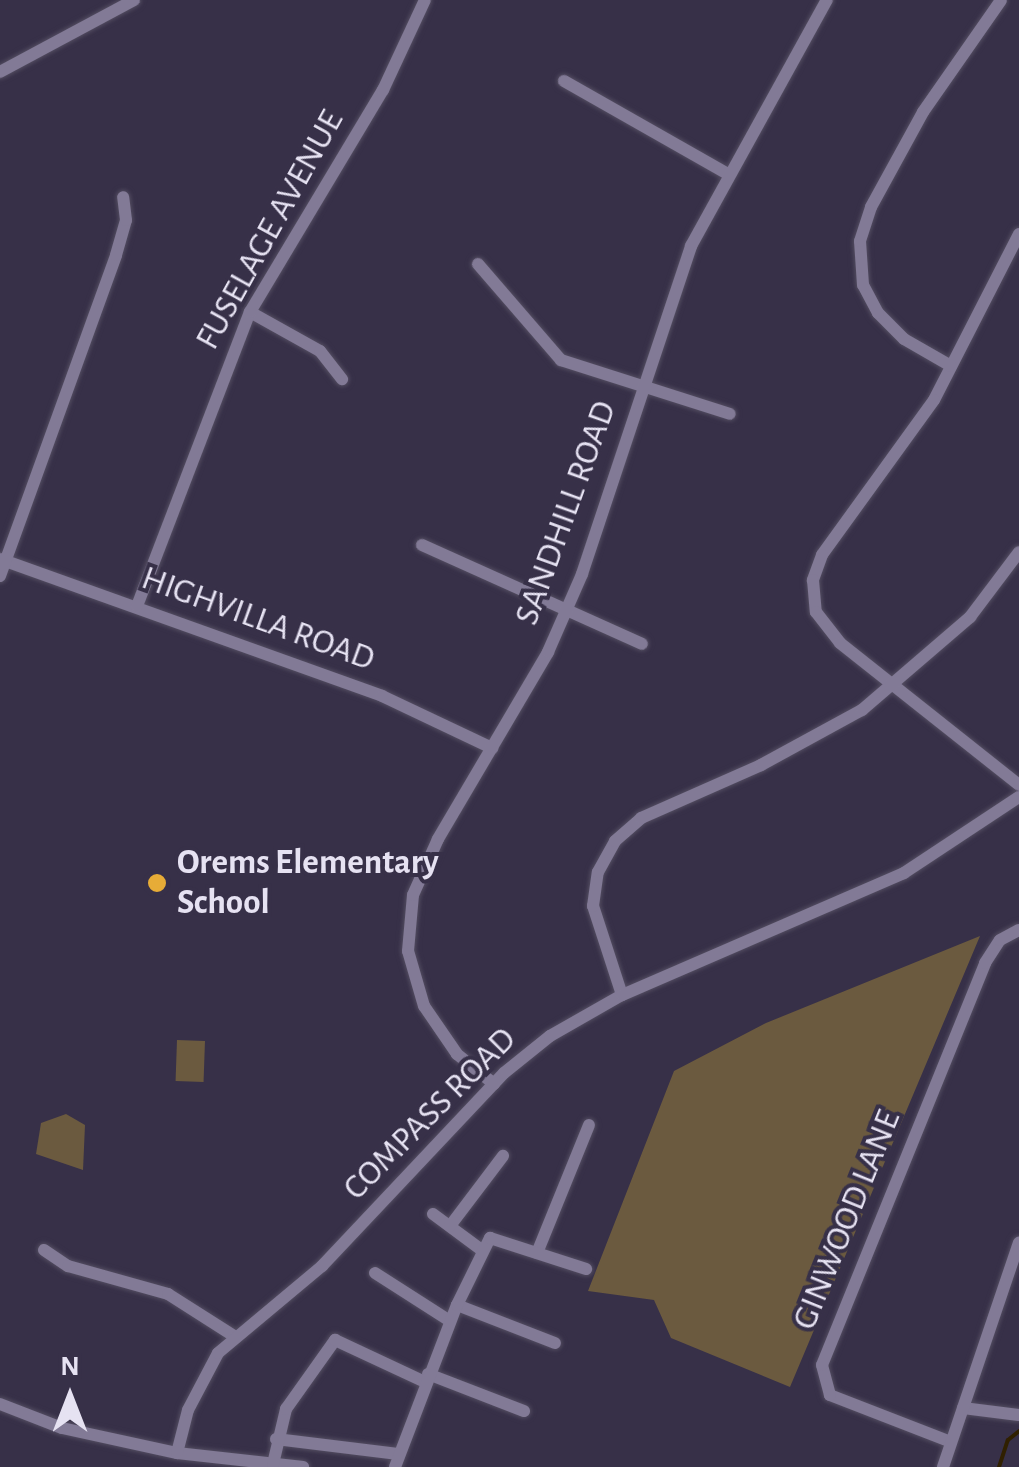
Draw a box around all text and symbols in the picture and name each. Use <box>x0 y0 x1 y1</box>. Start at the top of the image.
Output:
street label: FUSELAGE AVENUE <box>187 103 353 357</box>
street label: SANDHILL ROAD <box>506 395 626 631</box>
street label: HIGHVILLA ROAD <box>136 557 380 681</box>
place label: Orems Elementary School <box>177 842 439 924</box>
marker: Orems Elementary School <box>146 872 168 894</box>
street label: COMPASS ROAD <box>335 1019 525 1209</box>
street label: GINWOOD LANE <box>784 1104 910 1336</box>
north arrow <box>20 1347 120 1447</box>
text: N <box>60 1353 80 1381</box>

